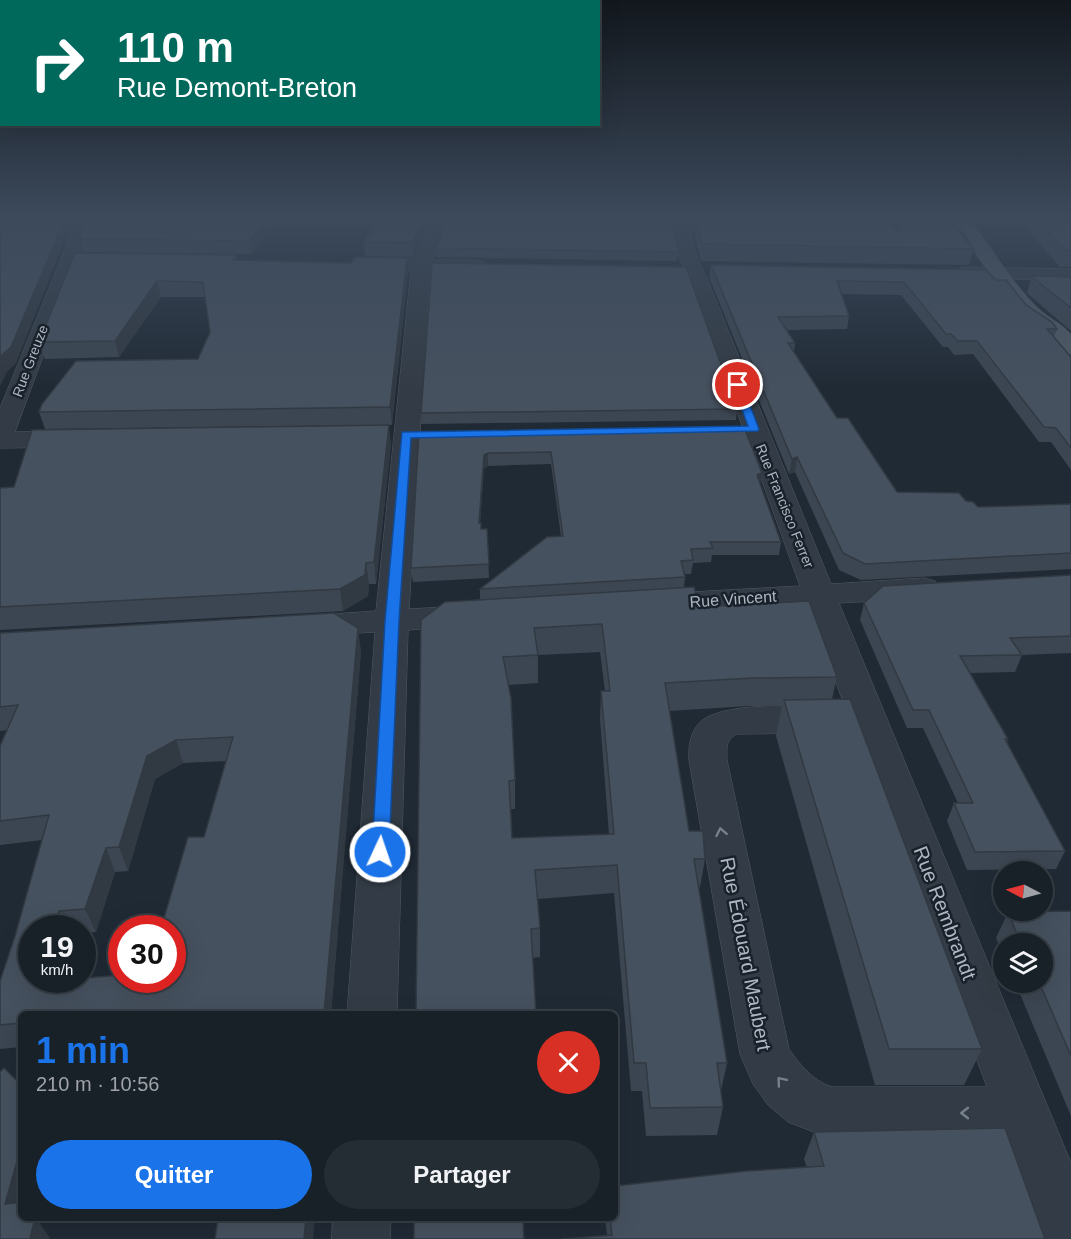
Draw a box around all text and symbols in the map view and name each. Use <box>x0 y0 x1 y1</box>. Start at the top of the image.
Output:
icon: right <box>18 24 96 102</box>
text: 110 m <box>117 24 234 71</box>
text: Rue Demont-Breton <box>117 73 357 103</box>
street label: Rue Greuze <box>9 323 51 399</box>
pin <box>712 359 763 410</box>
icon: arrive <box>721 368 754 401</box>
street label: Rue Francisco Ferrer <box>753 442 817 571</box>
street label: Rue Vincent <box>689 587 777 611</box>
position arrow <box>348 820 412 884</box>
one-way arrow <box>715 827 728 837</box>
street label: Rue Rembrandt <box>909 843 981 983</box>
street label: Rue Édouard Maubert <box>716 855 776 1053</box>
north arrow <box>993 861 1053 921</box>
map controls <box>993 861 1053 993</box>
speed limit sign: 30 <box>108 915 186 993</box>
text: 19 <box>40 930 74 963</box>
button: layers <box>993 933 1053 993</box>
text: km/h <box>41 961 73 978</box>
text: 1 min <box>36 1030 130 1071</box>
button: close <box>537 1031 600 1094</box>
text: 210 m · 10:56 <box>36 1073 159 1095</box>
one-way arrow <box>777 1077 788 1088</box>
one-way arrow <box>960 1107 969 1119</box>
button: Quitter <box>36 1140 312 1209</box>
button: Partager <box>324 1140 600 1209</box>

